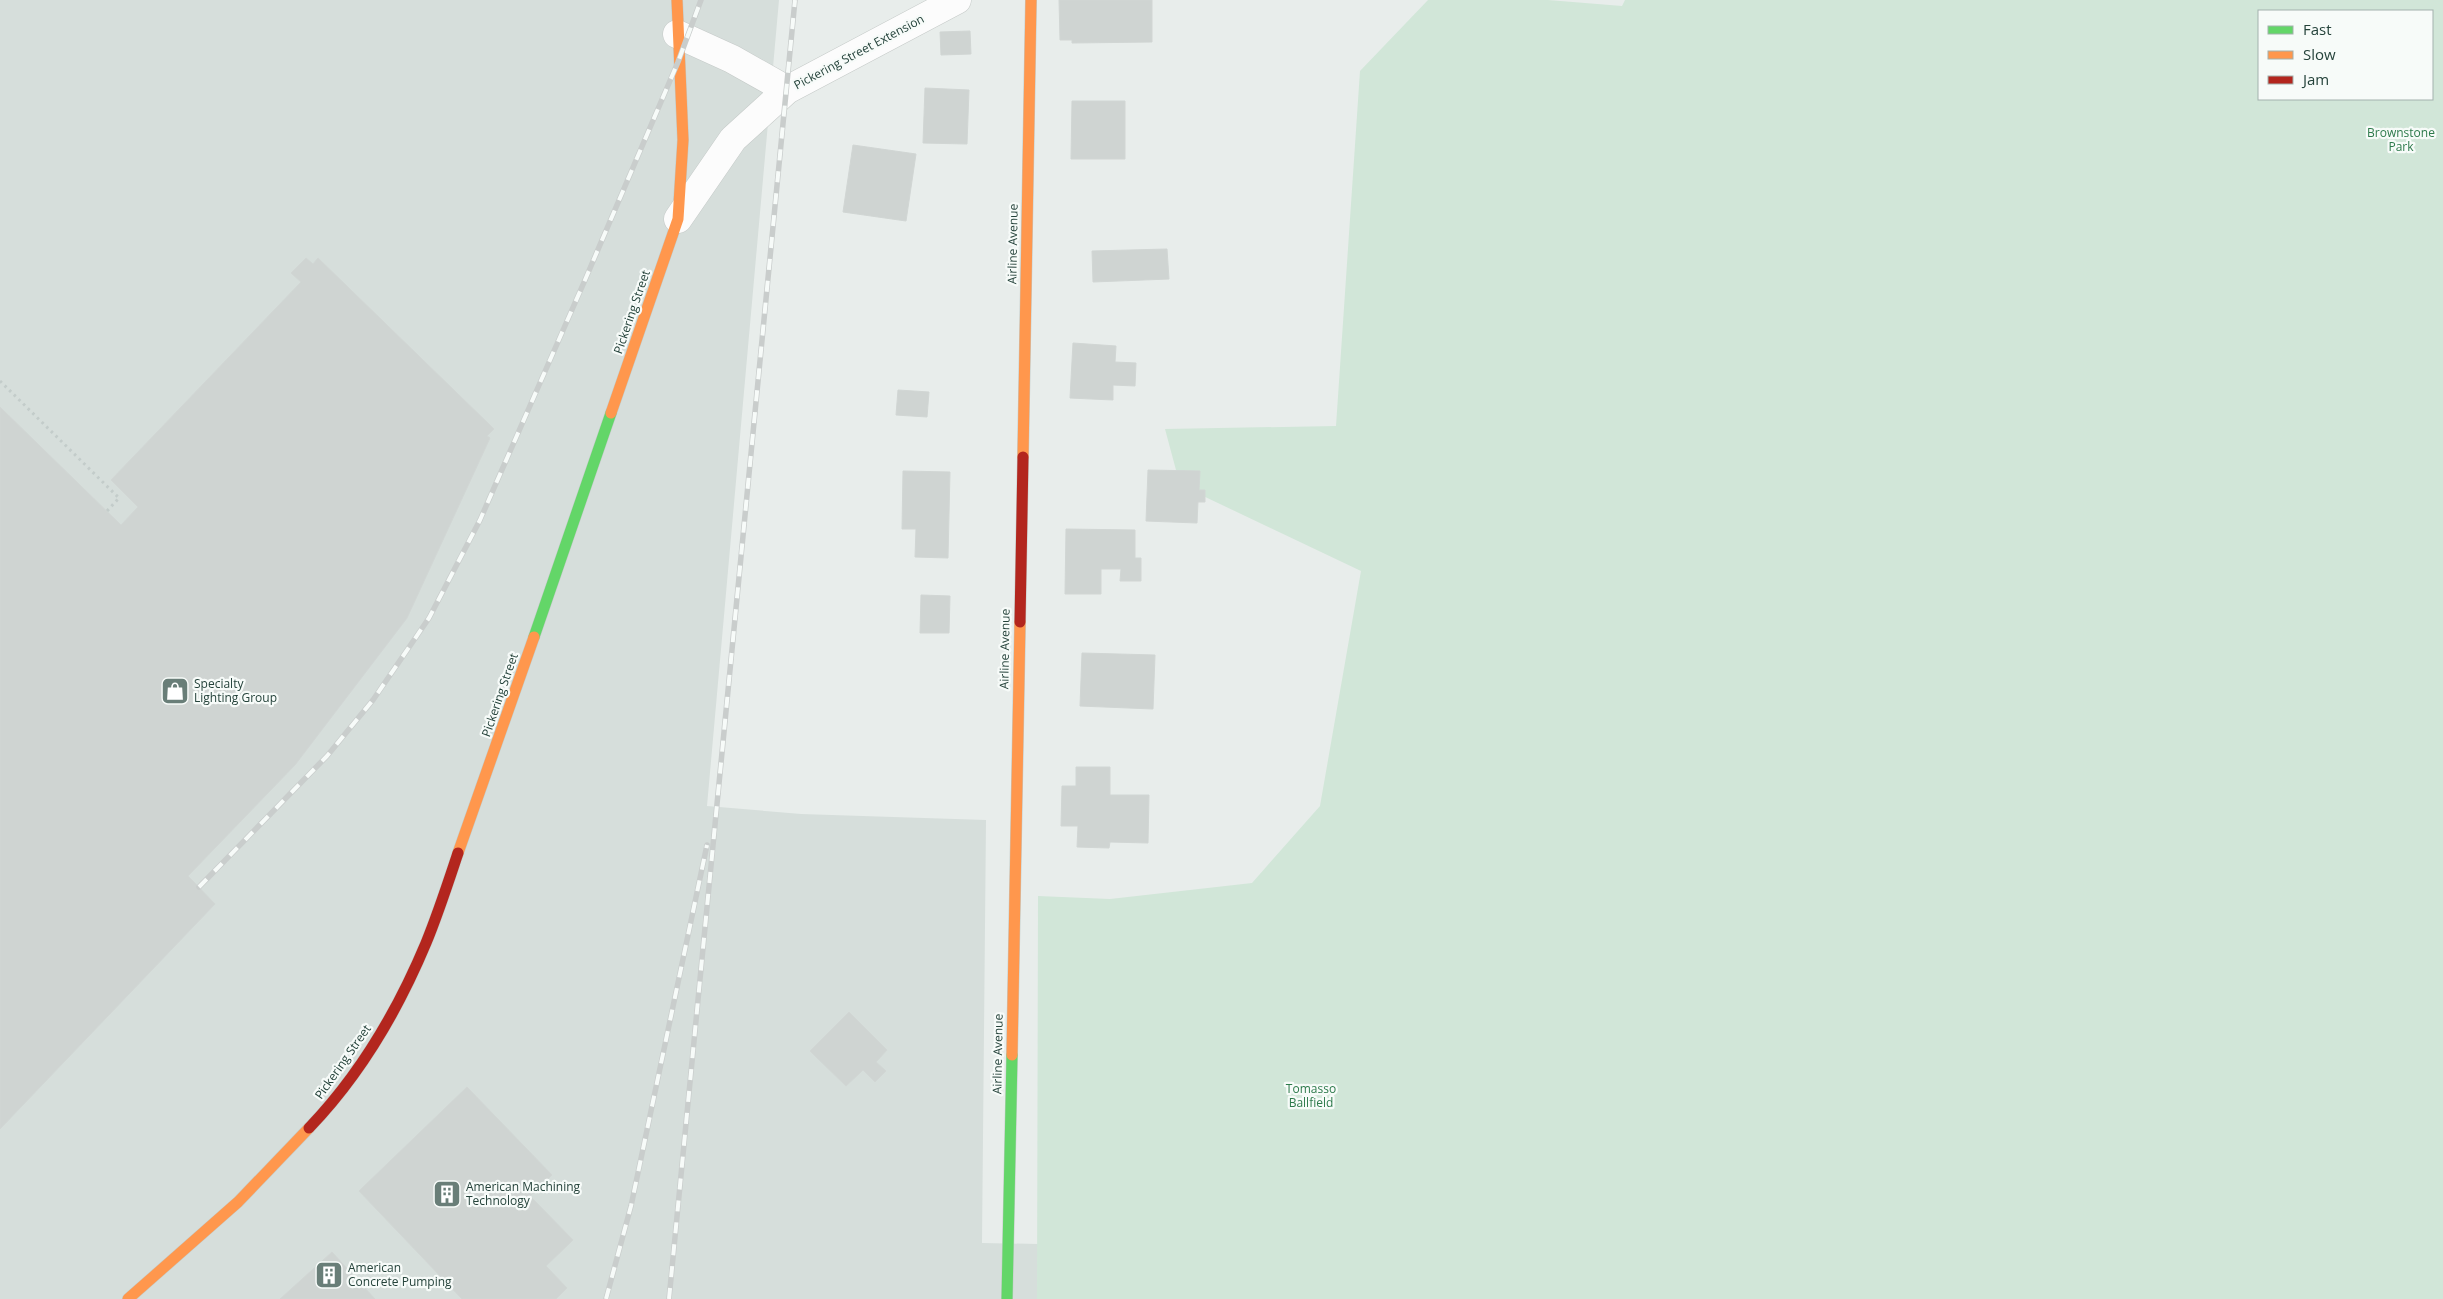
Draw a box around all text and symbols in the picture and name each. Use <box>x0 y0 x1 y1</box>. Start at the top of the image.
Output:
street label: Pickering Street Extension <box>791 10 927 93</box>
legend <box>2258 10 2433 100</box>
text: Fast <box>2303 19 2332 39</box>
text: Slow <box>2303 44 2336 64</box>
text: Jam <box>2301 69 2329 89</box>
park label: Brownstone Park <box>2367 124 2435 155</box>
street label: Airline Avenue <box>1003 203 1022 284</box>
street label: Pickering Street <box>609 268 654 356</box>
street label: Airline Avenue <box>995 608 1014 689</box>
street label: Pickering Street <box>477 651 522 739</box>
place label: Specialty Lighting Group <box>194 675 277 706</box>
shop icon: Specialty Lighting Group <box>160 676 190 706</box>
street label: Airline Avenue <box>988 1013 1007 1094</box>
street label: Pickering Street <box>311 1021 375 1102</box>
park label: Tomasso Ballfield <box>1286 1080 1336 1111</box>
place label: American Machining Technology <box>466 1178 581 1209</box>
building icon: American Machining Technology <box>432 1179 462 1209</box>
place label: American Concrete Pumping <box>348 1259 452 1290</box>
building icon: American Concrete Pumping <box>314 1260 344 1290</box>

